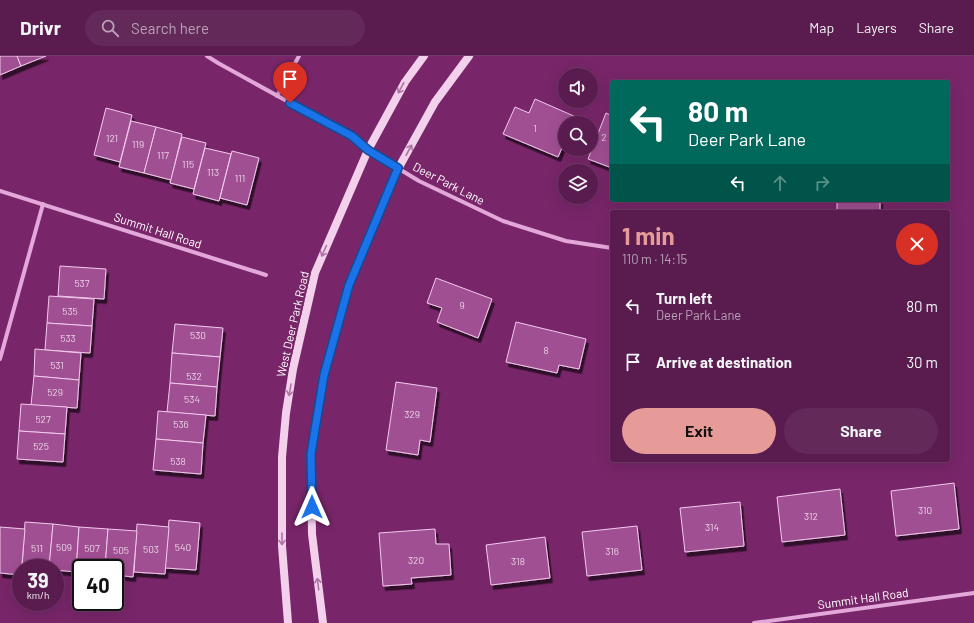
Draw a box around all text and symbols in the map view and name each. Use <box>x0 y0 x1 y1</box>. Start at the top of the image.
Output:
search box <box>85 10 365 46</box>
text: Drivr <box>20 16 61 39</box>
icon: search <box>99 17 121 39</box>
text: Search here <box>131 19 209 37</box>
text: Map <box>809 19 834 36</box>
text: Layers <box>856 19 897 36</box>
text: Share <box>919 19 954 36</box>
pin <box>273 62 307 103</box>
icon: arrive <box>279 68 301 90</box>
map controls <box>558 68 598 204</box>
button: sound <box>558 68 598 108</box>
one-way arrow <box>397 82 405 94</box>
text: 80 m <box>688 94 748 128</box>
icon: left <box>622 96 674 148</box>
button: search <box>558 116 598 156</box>
house number: 1 <box>533 122 537 134</box>
text: Deer Park Lane <box>688 128 806 150</box>
house number: 2 <box>601 131 607 143</box>
house number: 121 <box>106 132 118 144</box>
house number: 119 <box>132 138 144 150</box>
one-way arrow <box>405 144 413 156</box>
house number: 117 <box>157 149 169 161</box>
house number: 115 <box>182 158 194 170</box>
street label: Deer Park Lane <box>411 159 487 207</box>
button: layers <box>558 164 598 204</box>
house number: 113 <box>207 166 219 178</box>
house number: 111 <box>235 172 245 184</box>
icon: left <box>727 172 749 194</box>
icon: ahead <box>769 172 791 194</box>
icon: right <box>811 172 833 194</box>
street label: Summit Hall Road <box>112 209 204 251</box>
text: 1 min <box>622 221 675 250</box>
button: close <box>896 223 938 265</box>
one-way arrow <box>320 244 328 256</box>
text: 110 m · 14:15 <box>622 251 687 267</box>
street label: West Deer Park Road <box>273 270 311 378</box>
house number: 537 <box>74 277 90 289</box>
text: Turn left <box>656 289 712 307</box>
icon: left <box>622 295 644 317</box>
text: 80 m <box>906 297 938 315</box>
house number: 9 <box>459 299 465 311</box>
house number: 535 <box>62 305 78 317</box>
text: Deer Park Lane <box>656 307 741 323</box>
house number: 530 <box>190 329 206 341</box>
house number: 533 <box>60 332 76 344</box>
house number: 8 <box>543 344 549 356</box>
icon: arrive <box>622 351 644 373</box>
text: Arrive at destination <box>656 353 792 371</box>
text: 30 m <box>906 353 938 371</box>
house number: 531 <box>50 359 64 371</box>
house number: 532 <box>186 370 202 382</box>
one-way arrow <box>285 383 293 396</box>
house number: 529 <box>47 386 63 398</box>
house number: 534 <box>184 393 200 405</box>
house number: 329 <box>404 408 420 420</box>
button: Exit <box>622 408 776 454</box>
button: Share <box>784 408 938 454</box>
house number: 527 <box>35 413 51 425</box>
house number: 536 <box>173 418 189 430</box>
house number: 525 <box>33 440 49 452</box>
house number: 538 <box>170 455 186 467</box>
position arrow <box>291 486 333 528</box>
house number: 310 <box>918 504 932 516</box>
house number: 312 <box>804 510 818 522</box>
house number: 314 <box>705 521 719 533</box>
one-way arrow <box>278 532 286 545</box>
house number: 509 <box>56 541 72 553</box>
house number: 540 <box>175 541 191 553</box>
house number: 511 <box>31 542 43 554</box>
house number: 507 <box>84 542 100 554</box>
house number: 503 <box>143 543 159 555</box>
house number: 505 <box>113 544 129 556</box>
house number: 316 <box>605 545 619 557</box>
house number: 320 <box>408 554 424 566</box>
house number: 318 <box>511 555 525 567</box>
speed limit sign: 40 <box>72 559 124 611</box>
text: 39 <box>27 568 49 592</box>
one-way arrow <box>314 578 322 591</box>
street label: Summit Hall Road <box>817 585 909 611</box>
text: km/h <box>27 589 49 601</box>

